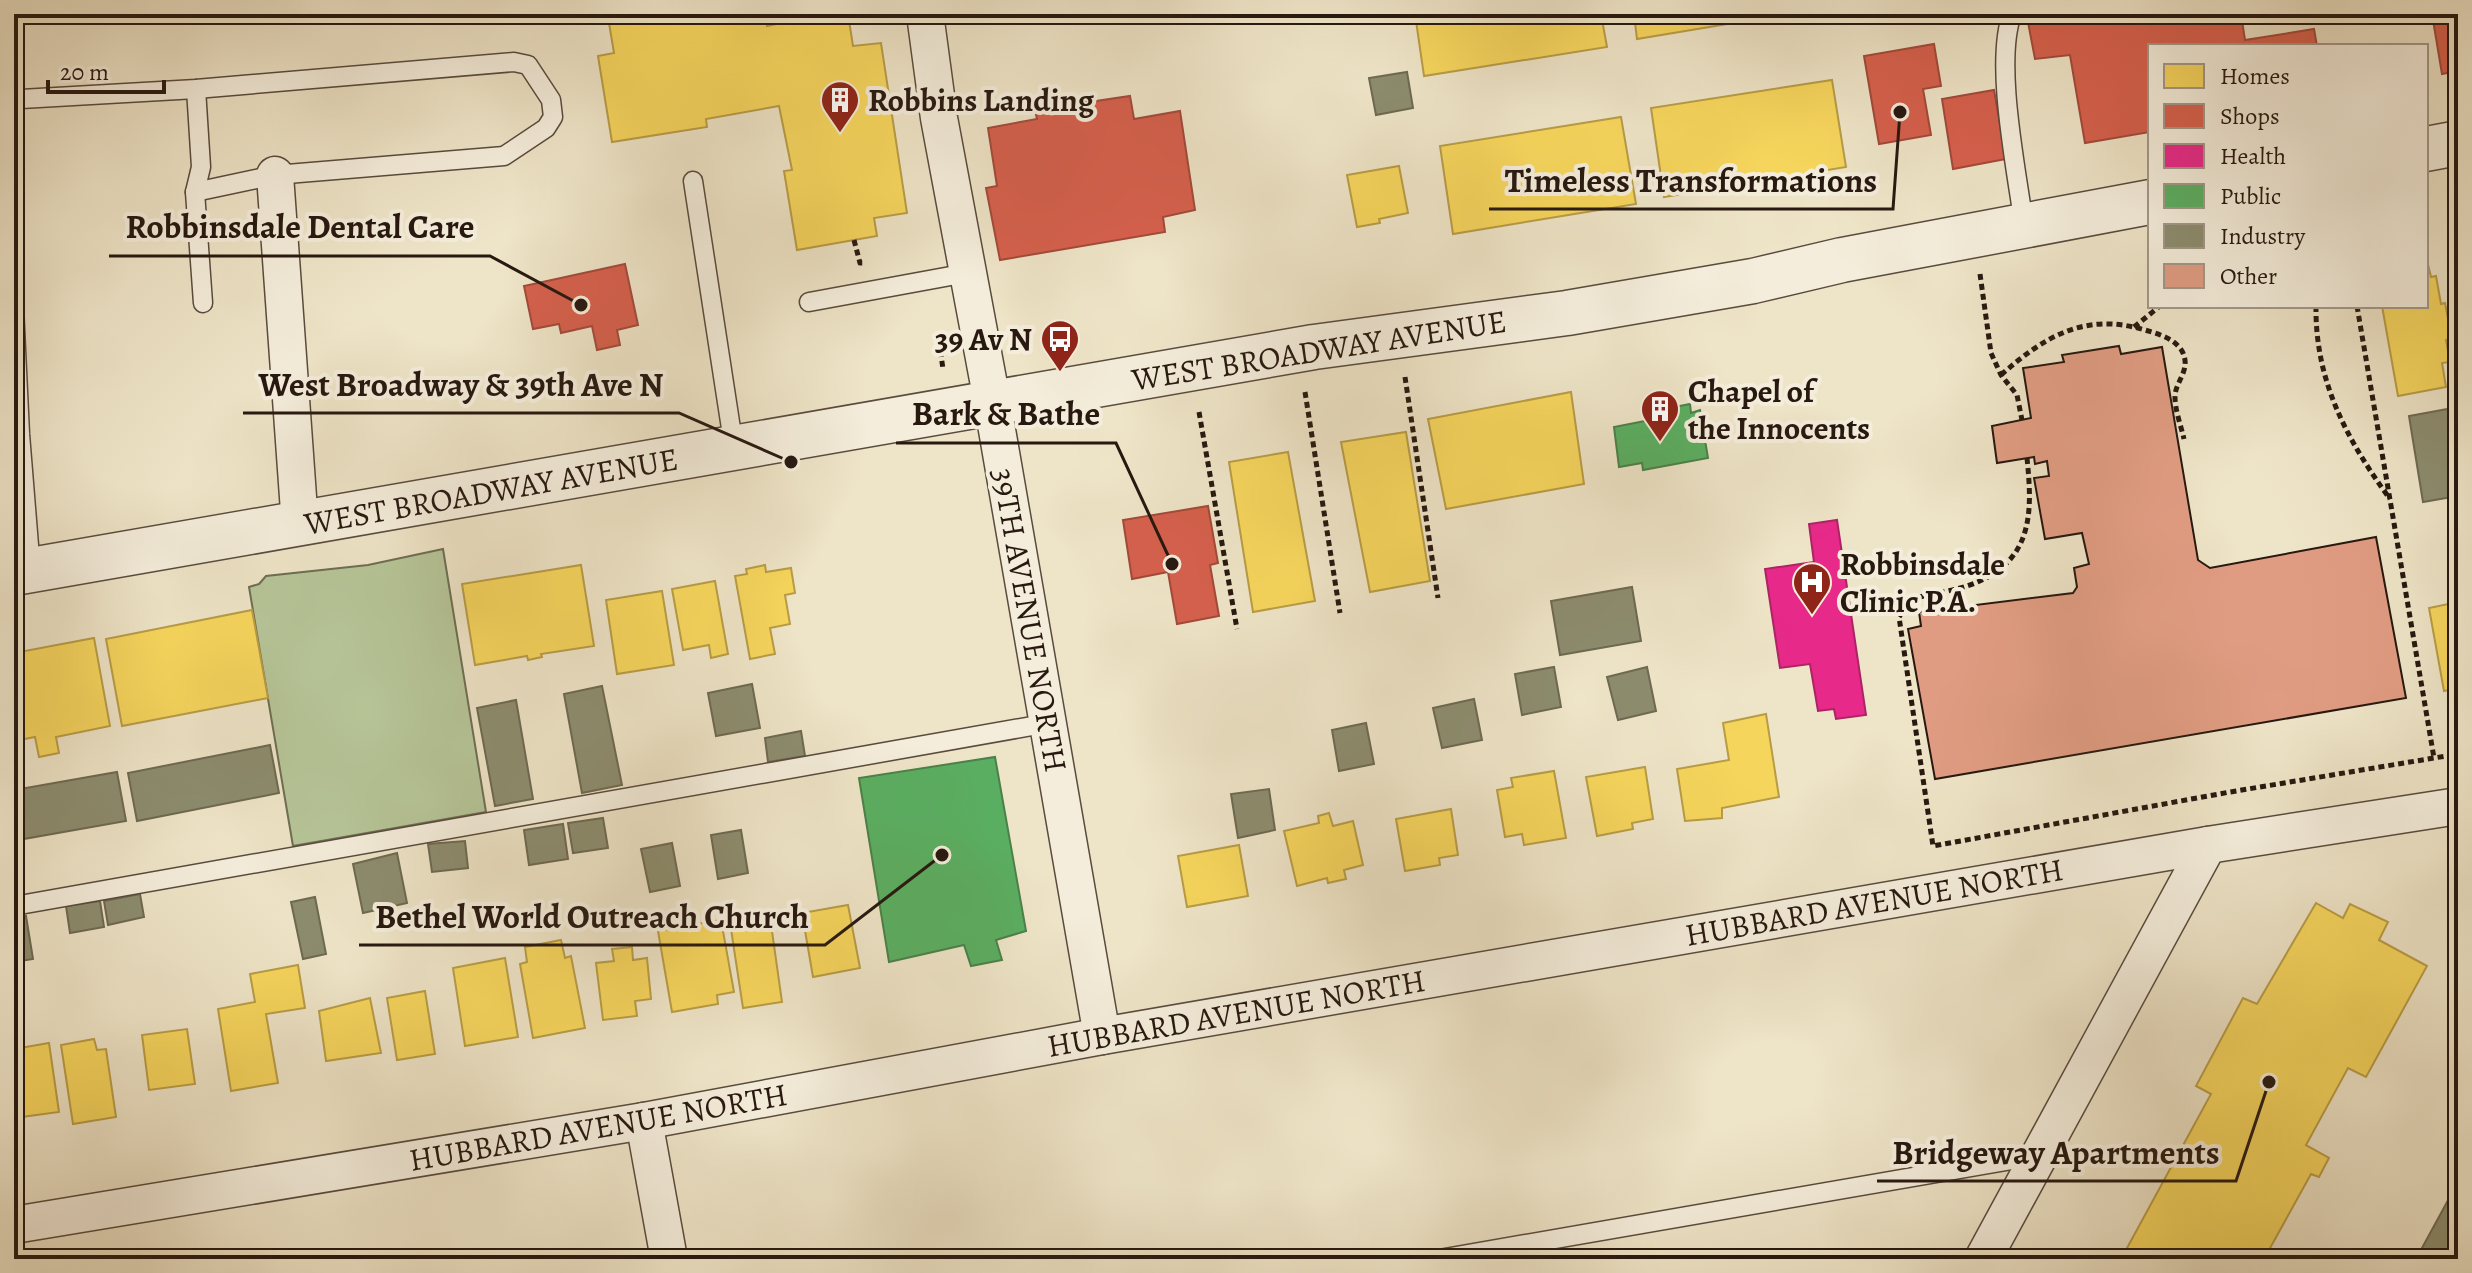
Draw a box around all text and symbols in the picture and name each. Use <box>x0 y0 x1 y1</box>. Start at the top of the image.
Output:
scale bar <box>48 44 164 94</box>
legend <box>2148 44 2428 308</box>
text: 20 m <box>60 56 109 88</box>
text: Homes <box>2220 60 2290 92</box>
place label: Robbins Landing <box>868 78 1095 122</box>
building icon: Robbins Landing <box>819 79 861 134</box>
text: Shops <box>2220 100 2280 132</box>
text: Health <box>2220 140 2286 172</box>
callout: Timeless Transformations <box>1489 151 1893 209</box>
text: Timeless Transformations <box>1505 157 1877 204</box>
text: Public <box>2220 180 2281 212</box>
callout: Robbinsdale Dental Care <box>109 198 490 256</box>
text: Robbinsdale Dental Care <box>126 203 474 250</box>
text: Industry <box>2220 220 2306 252</box>
text: Other <box>2220 260 2277 292</box>
street label: WEST BROADWAY AVENUE <box>1127 299 1510 402</box>
place label: 39 Av N <box>935 317 1032 361</box>
bus stop icon: 39 Av N <box>1039 318 1081 373</box>
callout: West Broadway & 39th Ave N <box>243 355 679 413</box>
text: West Broadway & 39th Ave N <box>258 361 664 408</box>
place label: Chapel of the Innocents <box>1688 369 1870 450</box>
callout: Bark & Bathe <box>896 385 1116 443</box>
building icon: Chapel of the Innocents <box>1639 388 1681 443</box>
text: Bark & Bathe <box>912 390 1100 437</box>
street label: WEST BROADWAY AVENUE <box>300 436 681 546</box>
street label: 39TH AVENUE NORTH <box>982 465 1078 775</box>
place label: Robbinsdale Clinic P.A. <box>1840 542 2005 623</box>
hospital icon: Robbinsdale Clinic P.A. <box>1791 561 1833 616</box>
street label: HUBBARD AVENUE NORTH <box>1681 847 2067 957</box>
callout: Bethel World Outreach Church <box>359 887 825 945</box>
text: Bethel World Outreach Church <box>375 893 809 940</box>
street label: HUBBARD AVENUE NORTH <box>1043 958 1429 1068</box>
street label: HUBBARD AVENUE NORTH <box>405 1072 791 1182</box>
callout: Bridgeway Apartments <box>1877 1123 2236 1181</box>
text: Bridgeway Apartments <box>1892 1129 2220 1176</box>

